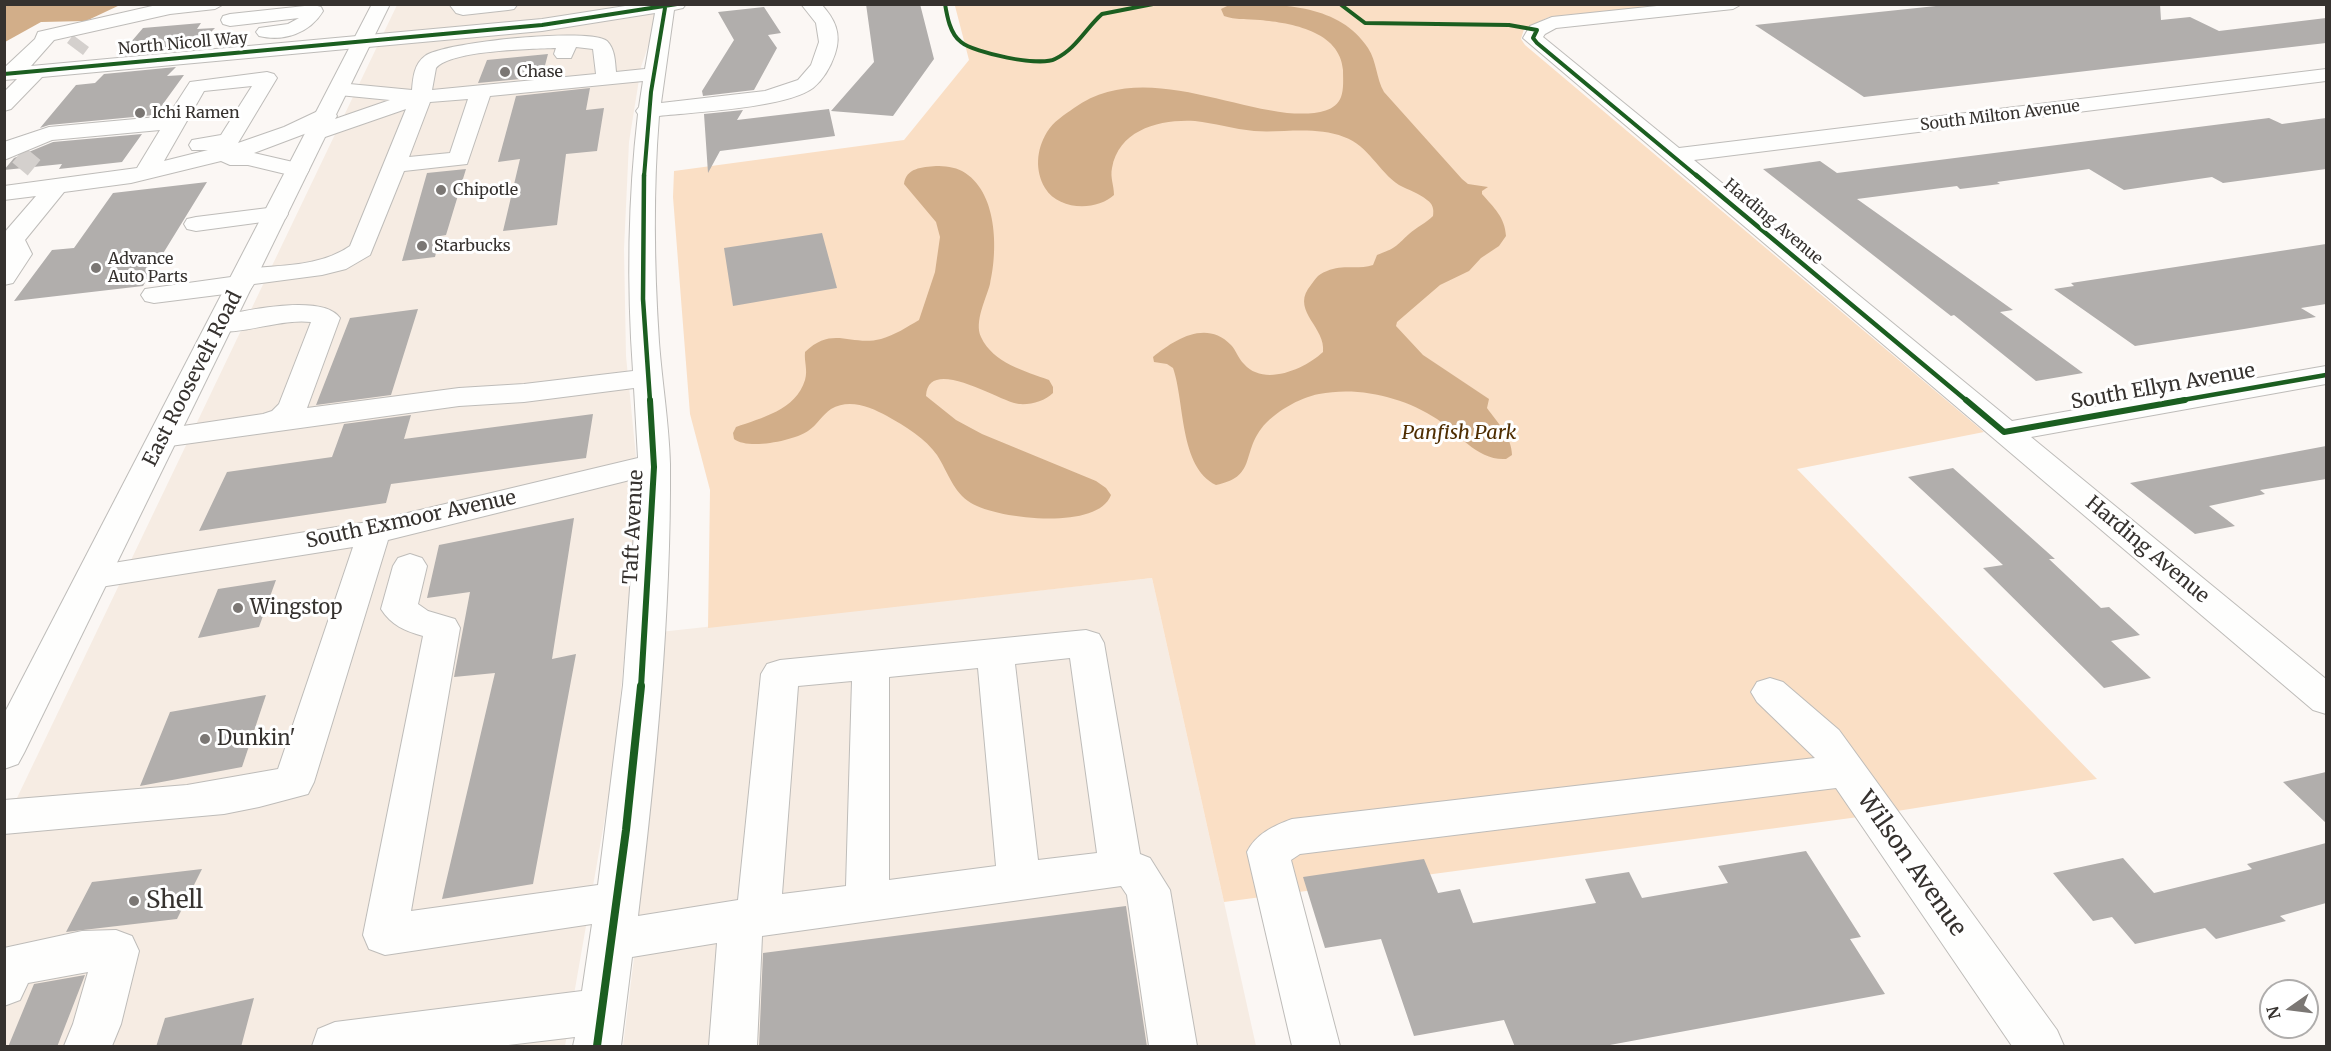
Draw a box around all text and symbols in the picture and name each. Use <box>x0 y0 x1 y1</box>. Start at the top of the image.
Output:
street label: North Nicoll Way <box>117 29 249 59</box>
place label: Chase <box>517 62 563 82</box>
marker: Chase <box>498 65 512 79</box>
street label: South Milton Avenue <box>1919 97 2081 135</box>
place label: Ichi Ramen <box>152 103 240 123</box>
marker: Ichi Ramen <box>133 106 147 120</box>
street label: Harding Avenue <box>1720 175 1826 269</box>
place label: Chipotle <box>453 180 518 200</box>
marker: Chipotle <box>434 183 448 197</box>
place label: Starbucks <box>434 236 511 256</box>
marker: Starbucks <box>415 239 429 253</box>
place label: Advance Auto Parts <box>108 249 188 287</box>
marker: Advance Auto Parts <box>89 261 103 275</box>
street label: East Roosevelt Road <box>138 287 248 471</box>
street label: South Ellyn Avenue <box>2069 359 2257 415</box>
park label: Panfish Park <box>1402 421 1516 445</box>
street label: Taft Avenue <box>619 469 649 585</box>
street label: South Exmoor Avenue <box>304 486 518 554</box>
street label: Harding Avenue <box>2080 491 2214 609</box>
place label: Wingstop <box>250 596 343 620</box>
marker: Wingstop <box>231 601 245 615</box>
place label: Dunkin' <box>217 727 296 751</box>
marker: Dunkin' <box>198 732 212 746</box>
street label: Wilson Avenue <box>1850 786 1972 942</box>
place label: Shell <box>146 887 203 915</box>
marker: Shell <box>127 894 141 908</box>
north arrow <box>2259 979 2319 1039</box>
text: N <box>2262 1004 2285 1021</box>

